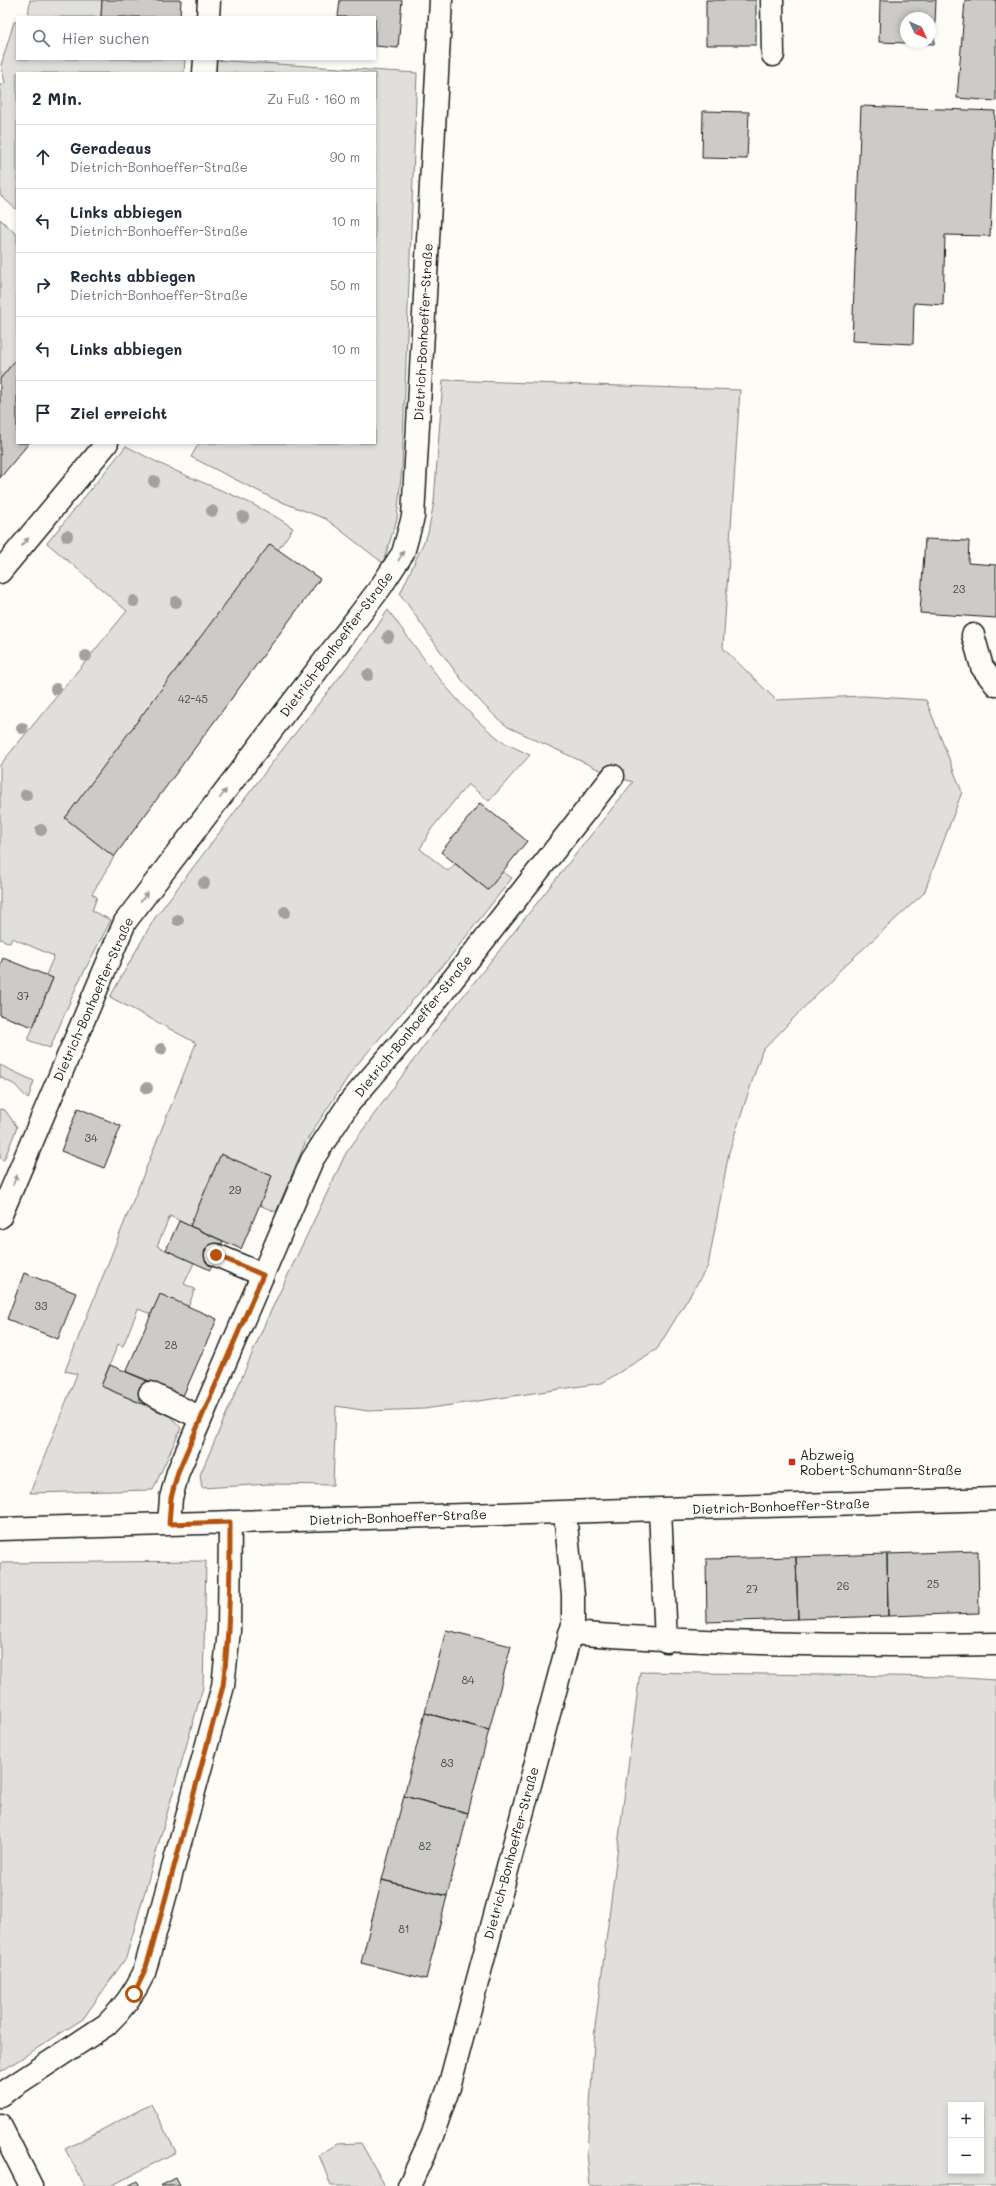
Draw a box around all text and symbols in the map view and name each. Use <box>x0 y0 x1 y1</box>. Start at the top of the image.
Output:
north arrow <box>900 12 936 48</box>
search box <box>16 16 376 60</box>
icon: search <box>30 27 52 49</box>
text: Hier suchen <box>62 28 149 48</box>
text: 2 Min. <box>32 87 82 109</box>
text: Zu Fuß · 160 m <box>267 90 360 107</box>
text: Geradeaus <box>70 138 151 158</box>
icon: ahead <box>32 146 54 168</box>
text: 90 m <box>330 148 360 165</box>
text: Dietrich-Bonhoeffer-Straße <box>70 158 248 175</box>
text: Links abbiegen <box>70 202 182 222</box>
icon: left <box>32 210 54 232</box>
text: 10 m <box>332 212 360 229</box>
text: Dietrich-Bonhoeffer-Straße <box>70 222 248 239</box>
street label: Dietrich-Bonhoeffer-Straße <box>409 243 436 421</box>
text: Rechts abbiegen <box>70 266 195 286</box>
icon: right <box>32 274 54 296</box>
text: 50 m <box>330 276 360 293</box>
text: Dietrich-Bonhoeffer-Straße <box>70 286 248 303</box>
icon: left <box>32 338 54 360</box>
text: Links abbiegen <box>70 339 182 359</box>
text: 10 m <box>332 340 360 357</box>
icon: arrive <box>32 402 54 424</box>
text: Ziel erreicht <box>70 403 167 423</box>
one-way arrow <box>21 537 30 547</box>
one-way arrow <box>398 550 404 562</box>
street label: Dietrich-Bonhoeffer-Straße <box>275 568 396 720</box>
house number: 23 <box>953 581 966 596</box>
house number: 42-45 <box>178 691 208 706</box>
one-way arrow <box>218 789 226 799</box>
one-way arrow <box>139 892 148 903</box>
street label: Dietrich-Bonhoeffer-Straße <box>49 914 136 1083</box>
street label: Dietrich-Bonhoeffer-Straße <box>350 951 475 1100</box>
house number: 37 <box>17 988 29 1003</box>
house number: 34 <box>85 1130 98 1145</box>
one-way arrow <box>12 1174 18 1186</box>
house number: 29 <box>229 1182 242 1197</box>
route end <box>207 1246 225 1264</box>
house number: 33 <box>35 1298 48 1313</box>
house number: 28 <box>165 1337 178 1352</box>
place label: Abzweig Robert-Schumann-Straße <box>800 1446 962 1478</box>
marker: Abzweig Robert-Schumann-Straße <box>787 1457 797 1467</box>
street label: Dietrich-Bonhoeffer-Straße <box>692 1494 870 1517</box>
street label: Dietrich-Bonhoeffer-Straße <box>309 1505 487 1528</box>
house number: 25 <box>927 1576 939 1591</box>
house number: 26 <box>837 1578 849 1593</box>
house number: 27 <box>746 1581 758 1596</box>
house number: 84 <box>461 1672 475 1687</box>
house number: 83 <box>440 1755 454 1770</box>
street label: Dietrich-Bonhoeffer-Straße <box>479 1765 542 1941</box>
house number: 82 <box>419 1838 431 1853</box>
house number: 81 <box>398 1921 410 1936</box>
route start <box>125 1985 143 2003</box>
map controls <box>948 2102 984 2174</box>
button: + <box>948 2102 984 2138</box>
button: − <box>948 2138 984 2174</box>

